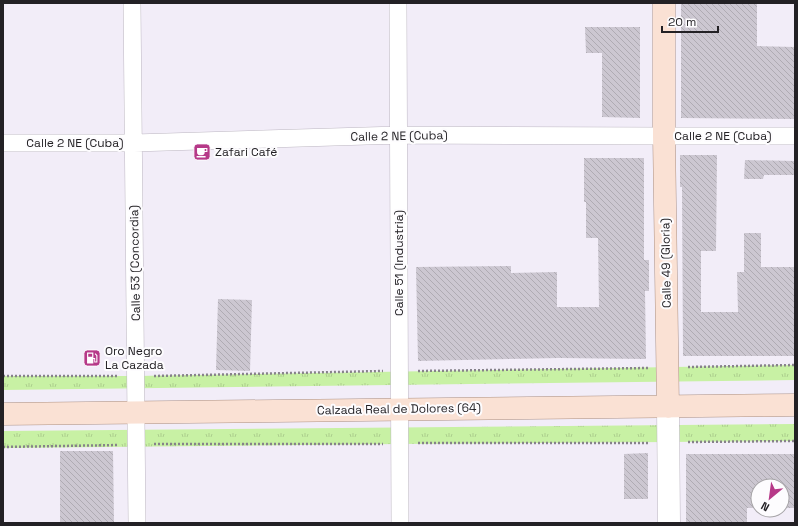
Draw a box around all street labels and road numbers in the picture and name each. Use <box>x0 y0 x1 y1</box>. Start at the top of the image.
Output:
street label: Calle 2 NE (Cuba) <box>350 127 448 145</box>
street label: Calle 2 NE (Cuba) <box>674 128 772 144</box>
street label: Calle 2 NE (Cuba) <box>26 135 124 151</box>
street label: Calle 53 (Concordia) <box>126 205 144 321</box>
street label: Calle 51 (Industria) <box>391 210 407 316</box>
street label: Calle 49 (Gloria) <box>657 218 675 308</box>
street label: Calzada Real de Dolores (64) <box>317 400 481 418</box>

